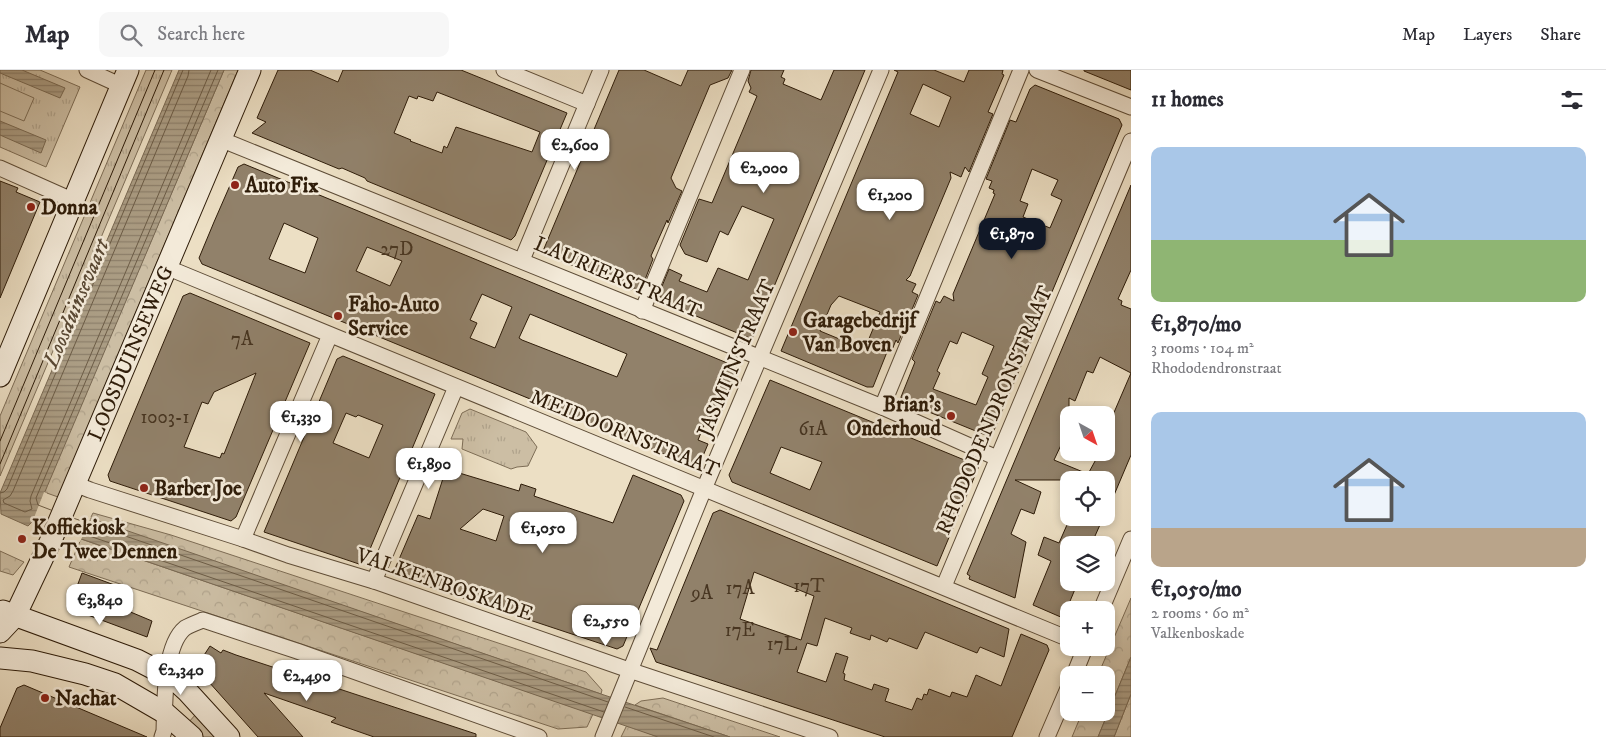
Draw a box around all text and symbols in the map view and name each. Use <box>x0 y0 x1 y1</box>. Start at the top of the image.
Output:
search box <box>99 12 449 57</box>
text: Map <box>25 20 69 50</box>
icon: search <box>117 21 145 49</box>
text: Search here <box>157 23 245 46</box>
text: Map <box>1402 24 1435 46</box>
text: Layers <box>1463 24 1512 46</box>
text: Share <box>1540 24 1581 46</box>
icon: filters <box>1558 86 1586 114</box>
text: 11 homes <box>1151 87 1224 113</box>
pin: €2,600 <box>534 128 616 171</box>
text: €2,600 <box>551 135 599 155</box>
pin: €2,000 <box>723 152 805 194</box>
text: €2,000 <box>740 158 788 178</box>
place label: Auto Fix <box>244 173 319 199</box>
pin: €1,200 <box>849 178 931 221</box>
marker: Auto Fix <box>229 179 241 191</box>
icon: home <box>1324 180 1414 270</box>
text: €1,200 <box>868 185 912 205</box>
place label: Donna <box>41 195 99 221</box>
marker: Donna <box>25 201 37 213</box>
pin: €1,870 <box>971 218 1053 260</box>
text: €1,870 <box>990 224 1034 244</box>
street label: LAURIERSTRAAT <box>530 231 705 325</box>
water label: Loosduinsevaart <box>36 234 116 374</box>
house number: 27D <box>380 238 414 261</box>
street label: LOOSDUINSEWEG <box>83 262 180 445</box>
street label: JASMIJNSTRAAT <box>691 276 782 443</box>
street label: RHODODENDRONSTRAAT <box>931 282 1059 539</box>
place label: Faho-Auto Service <box>348 292 439 342</box>
place label: Garagebedrijf Van Boven <box>802 308 920 358</box>
marker: Faho-Auto Service <box>332 310 344 322</box>
text: €1,870/mo <box>1151 312 1241 338</box>
marker: Garagebedrijf Van Boven <box>787 326 799 338</box>
house number: 7A <box>231 328 254 351</box>
text: 3 rooms · 104 m² <box>1151 338 1254 358</box>
text: Rhododendronstraat <box>1151 358 1282 378</box>
street label: MEIDOORNSTRAAT <box>526 384 723 484</box>
place label: Brian's Onderhoud <box>847 392 942 442</box>
pin: €1,330 <box>260 400 342 443</box>
house number: 1003-1 <box>140 406 190 429</box>
north arrow <box>1060 406 1115 461</box>
map controls <box>1060 406 1115 721</box>
text: €1,330 <box>281 407 321 427</box>
marker: Brian's Onderhoud <box>945 410 957 422</box>
house number: 61A <box>799 418 828 441</box>
icon: home <box>1324 445 1414 535</box>
pin: €1,890 <box>388 448 470 490</box>
text: €1,890 <box>407 454 451 474</box>
button: locate <box>1060 471 1115 526</box>
place label: Barber Joe <box>154 476 242 502</box>
marker: Barber Joe <box>138 482 150 494</box>
pin: €1,050 <box>502 512 584 554</box>
place label: Koffiekiosk De Twee Dennen <box>32 515 178 565</box>
text: €1,050 <box>521 518 565 538</box>
marker: Koffiekiosk De Twee Dennen <box>16 533 28 545</box>
button: layers <box>1060 536 1115 591</box>
street label: VALKENBOSKADE <box>352 542 537 627</box>
house number: 17T <box>793 575 825 598</box>
house number: 17A <box>725 577 755 600</box>
text: €1,050/mo <box>1151 577 1241 603</box>
house number: 9A <box>690 582 714 605</box>
pin: €3,840 <box>59 584 141 626</box>
text: €3,840 <box>77 590 123 610</box>
button: + <box>1060 601 1115 656</box>
text: 2 rooms · 60 m² <box>1151 603 1249 623</box>
pin: €2,550 <box>565 604 647 647</box>
text: €2,550 <box>583 611 629 631</box>
house number: 17E <box>725 619 755 642</box>
text: Valkenboskade <box>1151 623 1244 643</box>
house number: 17L <box>767 633 798 656</box>
pin: €2,340 <box>140 654 222 696</box>
text: €2,340 <box>158 660 204 680</box>
pin: €2,490 <box>266 660 348 702</box>
text: €2,490 <box>283 666 331 686</box>
button: − <box>1060 666 1115 721</box>
place label: Nachat <box>55 686 117 712</box>
marker: Nachat <box>39 692 51 704</box>

